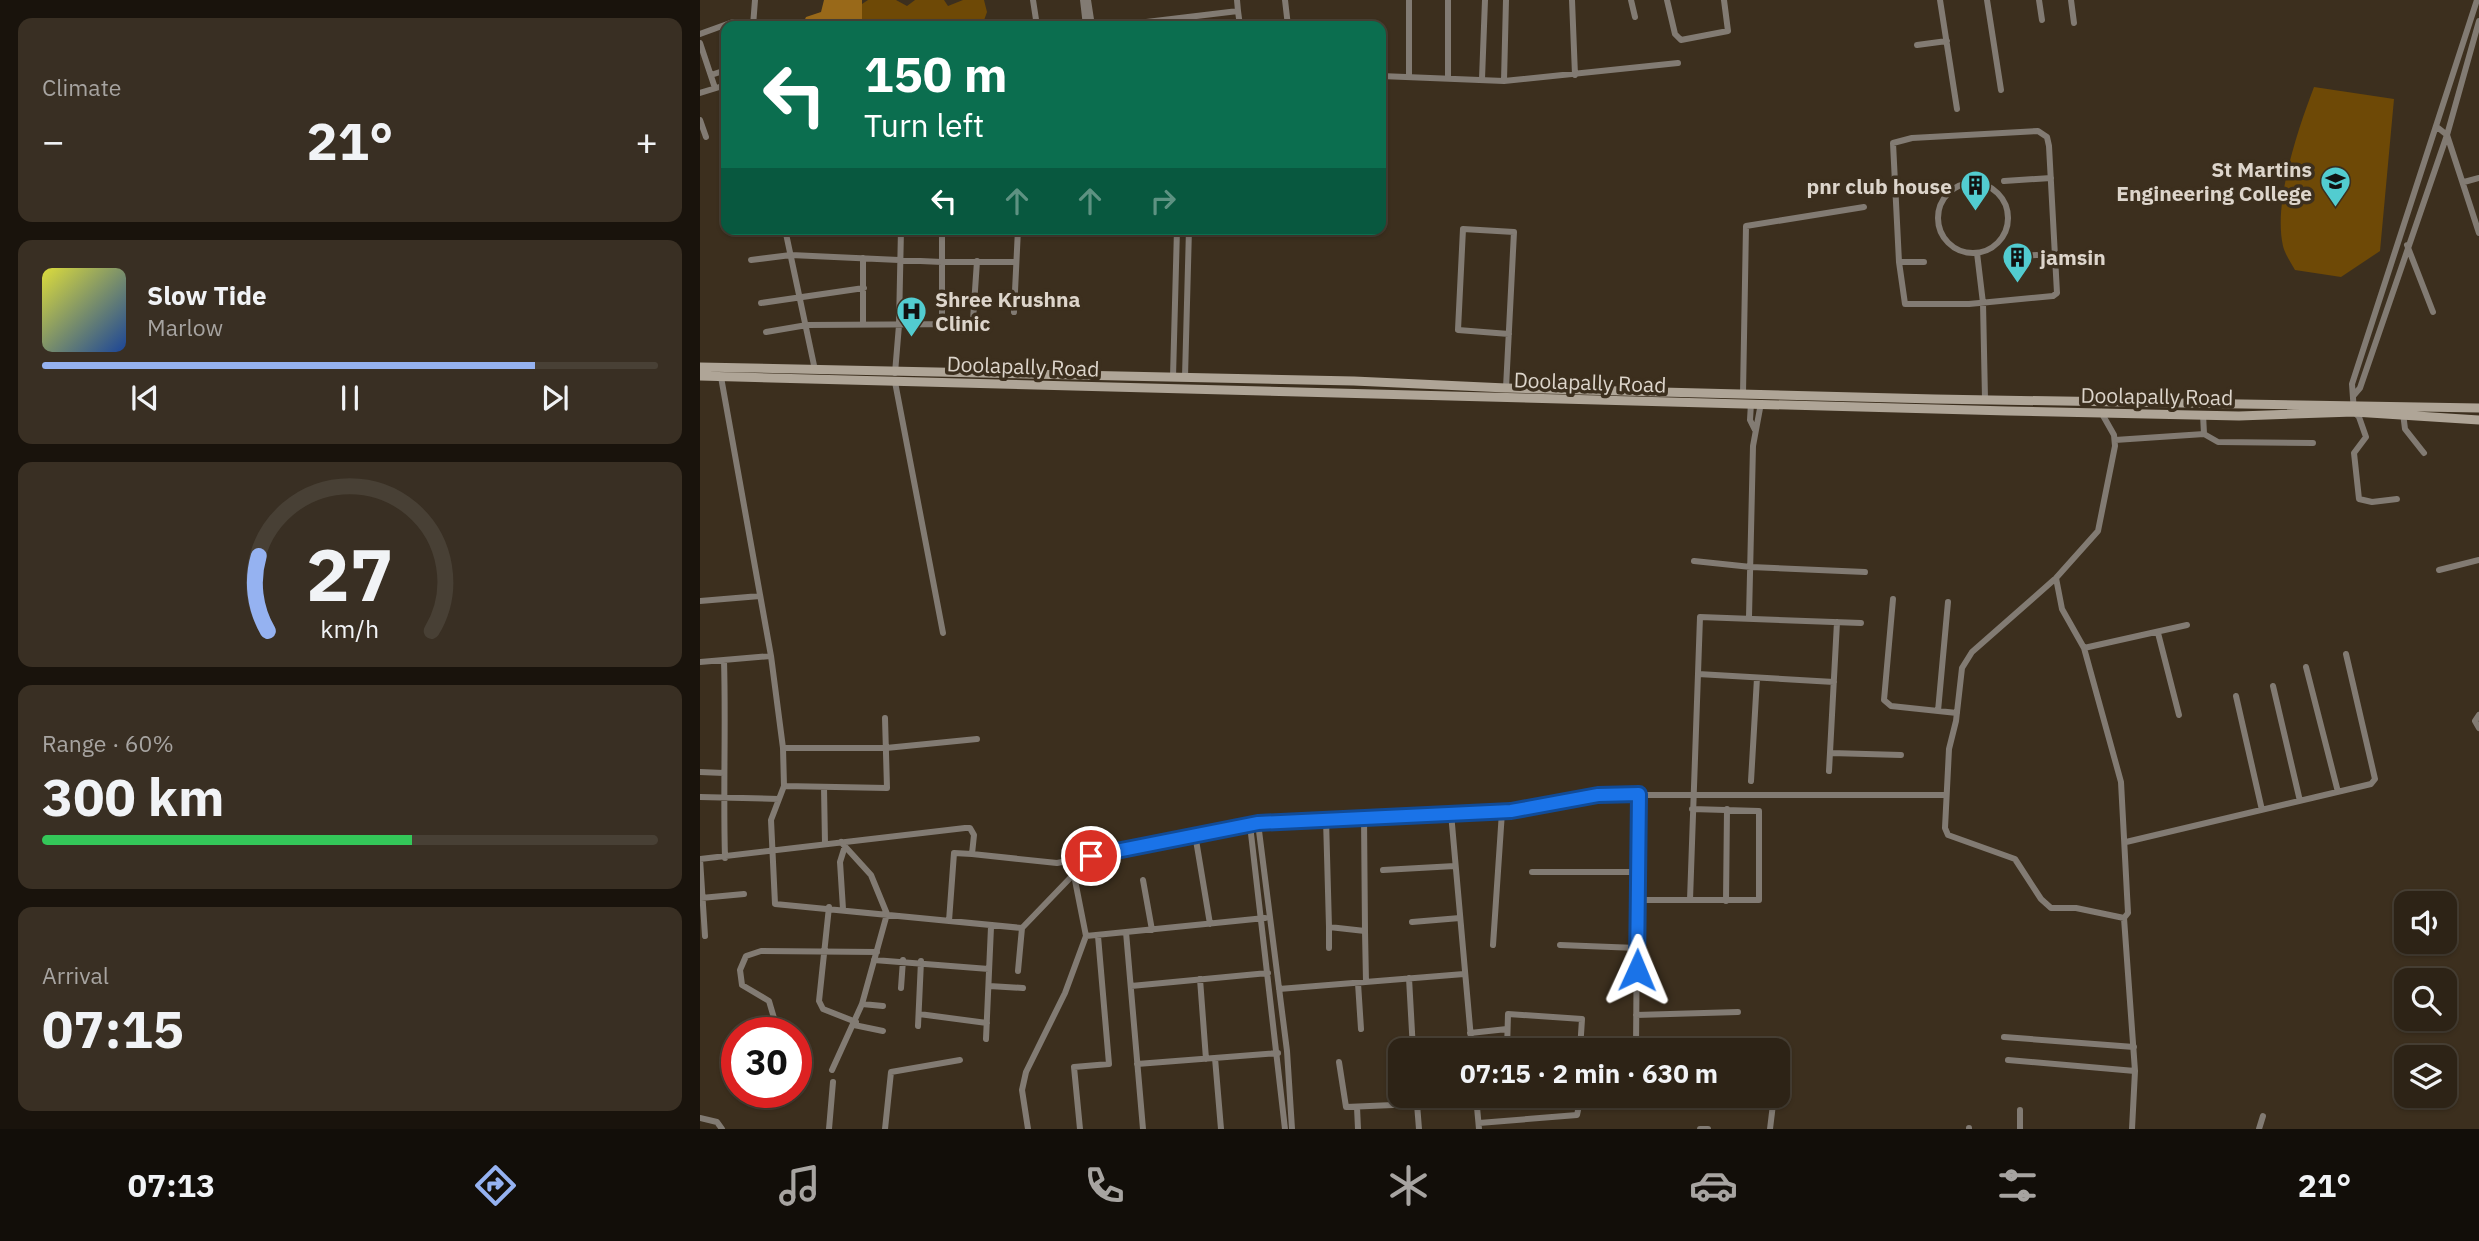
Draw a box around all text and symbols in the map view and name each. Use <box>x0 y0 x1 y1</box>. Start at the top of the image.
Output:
text: 150 m <box>864 42 1008 105</box>
icon: left <box>749 49 840 140</box>
text: Climate <box>42 72 121 102</box>
text: Turn left <box>864 104 984 146</box>
text: 21° <box>307 107 393 174</box>
text: − <box>42 116 65 165</box>
text: + <box>635 116 658 165</box>
place label: St Martins Engineering College <box>2116 155 2312 207</box>
school or university icon: St Martins Engineering College <box>2318 164 2352 208</box>
building icon: pnr club house <box>1958 169 1992 213</box>
place label: pnr club house <box>1807 172 1952 200</box>
icon: left <box>925 182 963 220</box>
icon: ahead <box>998 182 1036 220</box>
icon: ahead <box>1071 182 1109 220</box>
icon: right <box>1144 182 1182 220</box>
building icon: jamsin <box>2000 240 2034 284</box>
place label: jamsin <box>2039 243 2106 271</box>
text: Slow Tide <box>147 278 267 312</box>
place label: Shree Krushna Clinic <box>935 285 1081 337</box>
hospital icon: Shree Krushna Clinic <box>895 294 929 338</box>
text: Marlow <box>147 312 223 342</box>
street label: Doolapally Road <box>946 349 1100 383</box>
street label: Doolapally Road <box>1513 365 1667 399</box>
icon: previous <box>126 379 164 417</box>
icon: pause <box>331 379 369 417</box>
icon: next <box>536 379 574 417</box>
street label: Doolapally Road <box>2080 381 2234 411</box>
text: 27 <box>306 526 394 621</box>
text: km/h <box>321 611 379 644</box>
text: Range · 60% <box>42 728 174 758</box>
text: 300 km <box>42 763 224 830</box>
pin <box>1061 826 1121 886</box>
icon: arrive <box>1072 837 1110 875</box>
map controls <box>2394 891 2457 1108</box>
button: sound <box>2394 891 2457 954</box>
position arrow <box>1600 933 1674 1007</box>
text: Arrival <box>42 960 109 990</box>
button: search <box>2394 968 2457 1031</box>
text: 07:15 <box>42 995 184 1062</box>
speed limit sign: 30 <box>721 1017 812 1108</box>
button: layers <box>2394 1045 2457 1108</box>
text: 07:15 · 2 min · 630 m <box>1460 1056 1718 1090</box>
icon: directions <box>471 1161 520 1210</box>
icon: music <box>775 1161 824 1210</box>
icon: phone <box>1080 1161 1129 1210</box>
icon: climate <box>1384 1161 1433 1210</box>
icon: car <box>1689 1161 1738 1210</box>
icon: filters <box>1993 1161 2042 1210</box>
text: 07:13 <box>128 1164 215 1206</box>
text: 21° <box>2298 1164 2351 1206</box>

